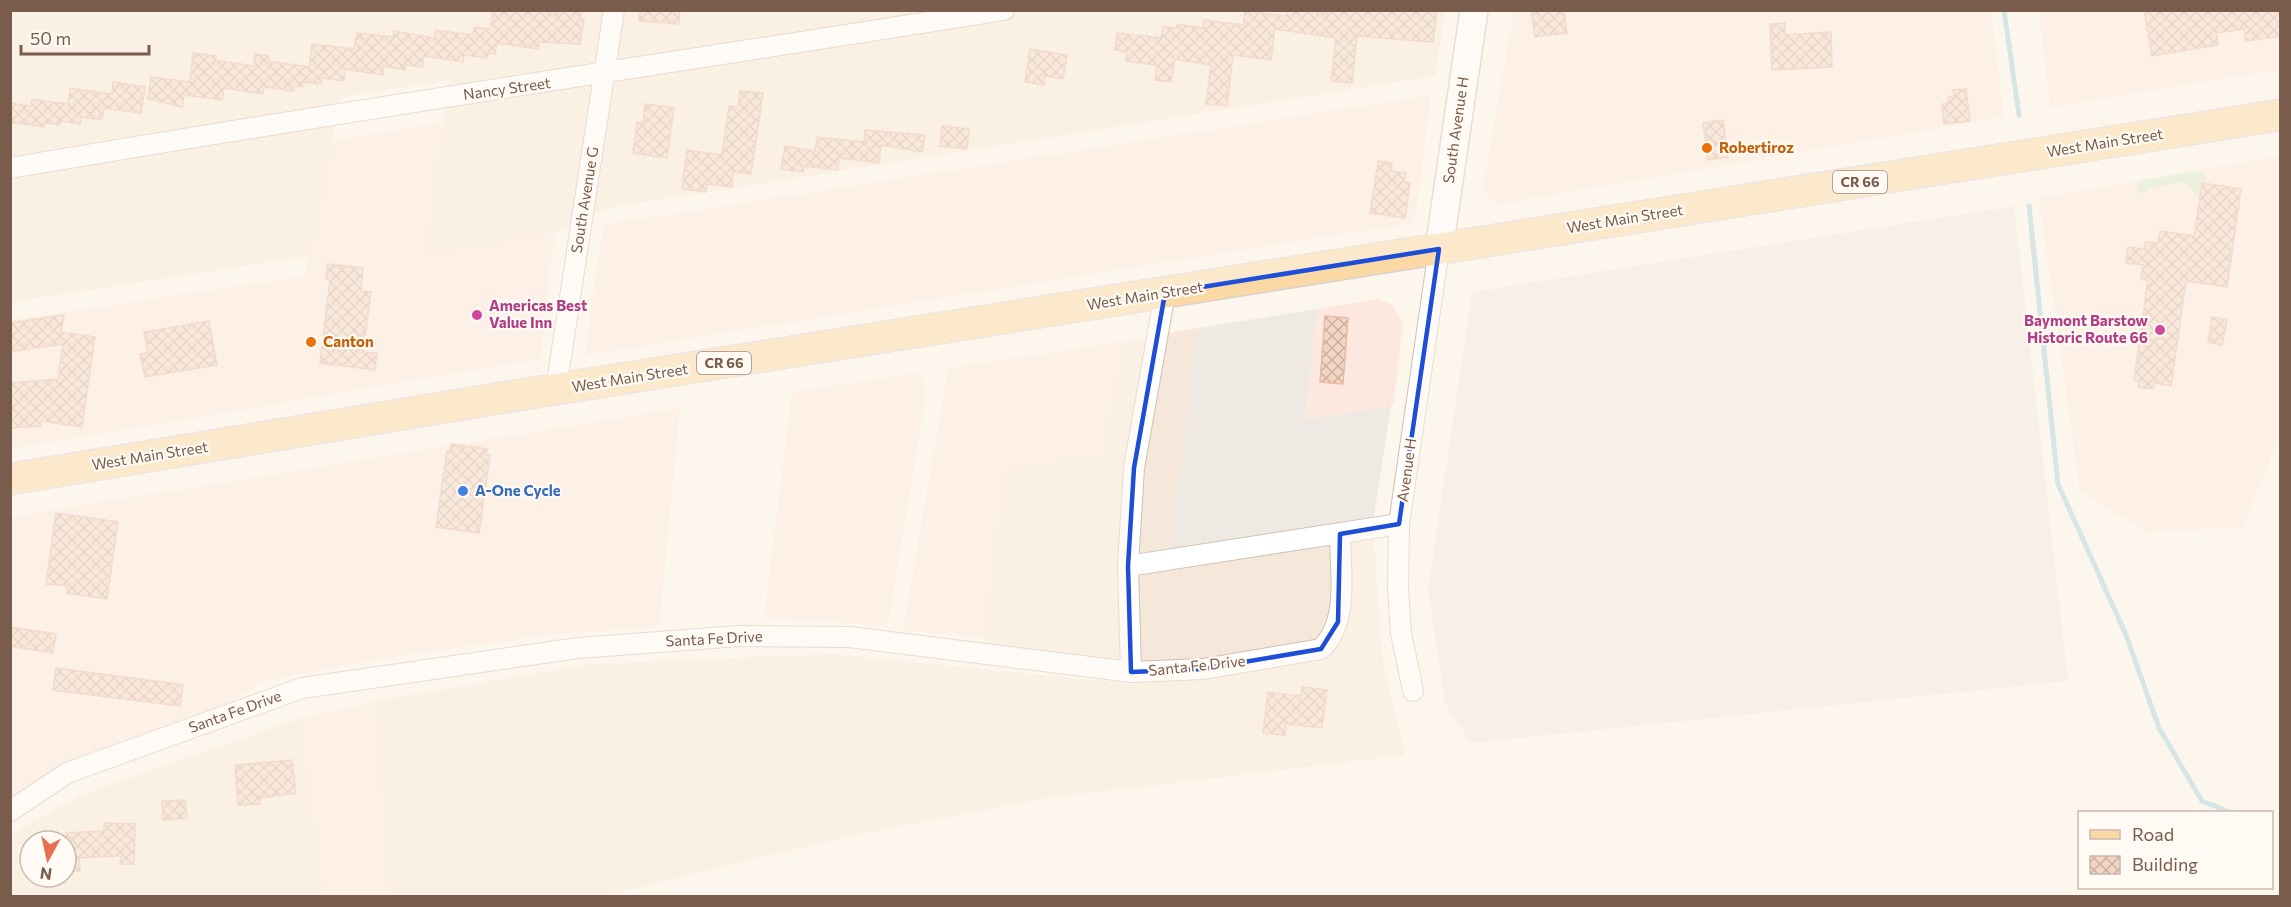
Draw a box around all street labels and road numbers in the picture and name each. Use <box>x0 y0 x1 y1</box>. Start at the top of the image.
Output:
street label: Nancy Street <box>462 73 552 103</box>
street label: South Avenue H <box>1439 75 1471 185</box>
street label: West Main Street <box>2045 124 2164 160</box>
street label: South Avenue G <box>567 145 601 254</box>
road number: CR 66 <box>1833 171 1887 193</box>
street label: West Main Street <box>1565 200 1684 236</box>
street label: West Main Street <box>1085 277 1204 313</box>
road number: CR 66 <box>697 352 751 374</box>
street label: West Main Street <box>570 359 689 395</box>
street label: West Main Street <box>90 437 209 473</box>
street label: Avenue H <box>1393 437 1419 503</box>
street label: Santa Fe Drive <box>665 626 763 650</box>
street label: Santa Fe Drive <box>1148 651 1246 679</box>
street label: Santa Fe Drive <box>186 686 284 736</box>

